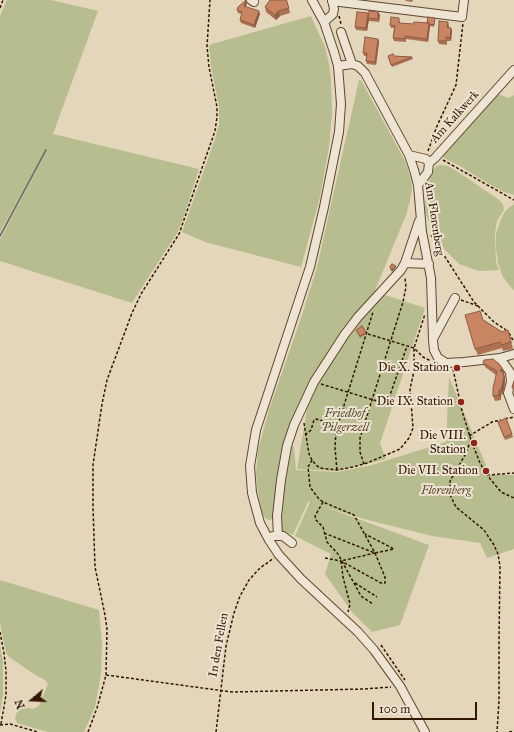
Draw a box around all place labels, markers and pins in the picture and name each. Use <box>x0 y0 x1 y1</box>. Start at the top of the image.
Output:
place label: Die X. Station <box>378 361 449 375</box>
marker: Die X. Station <box>452 363 462 373</box>
place label: Die IX. Station <box>377 395 453 409</box>
marker: Die IX. Station <box>456 397 466 407</box>
place label: Die VIII. Station <box>419 429 466 457</box>
marker: Die VIII. Station <box>469 438 479 448</box>
place label: Die VII. Station <box>398 464 478 478</box>
marker: Die VII. Station <box>481 466 491 476</box>

